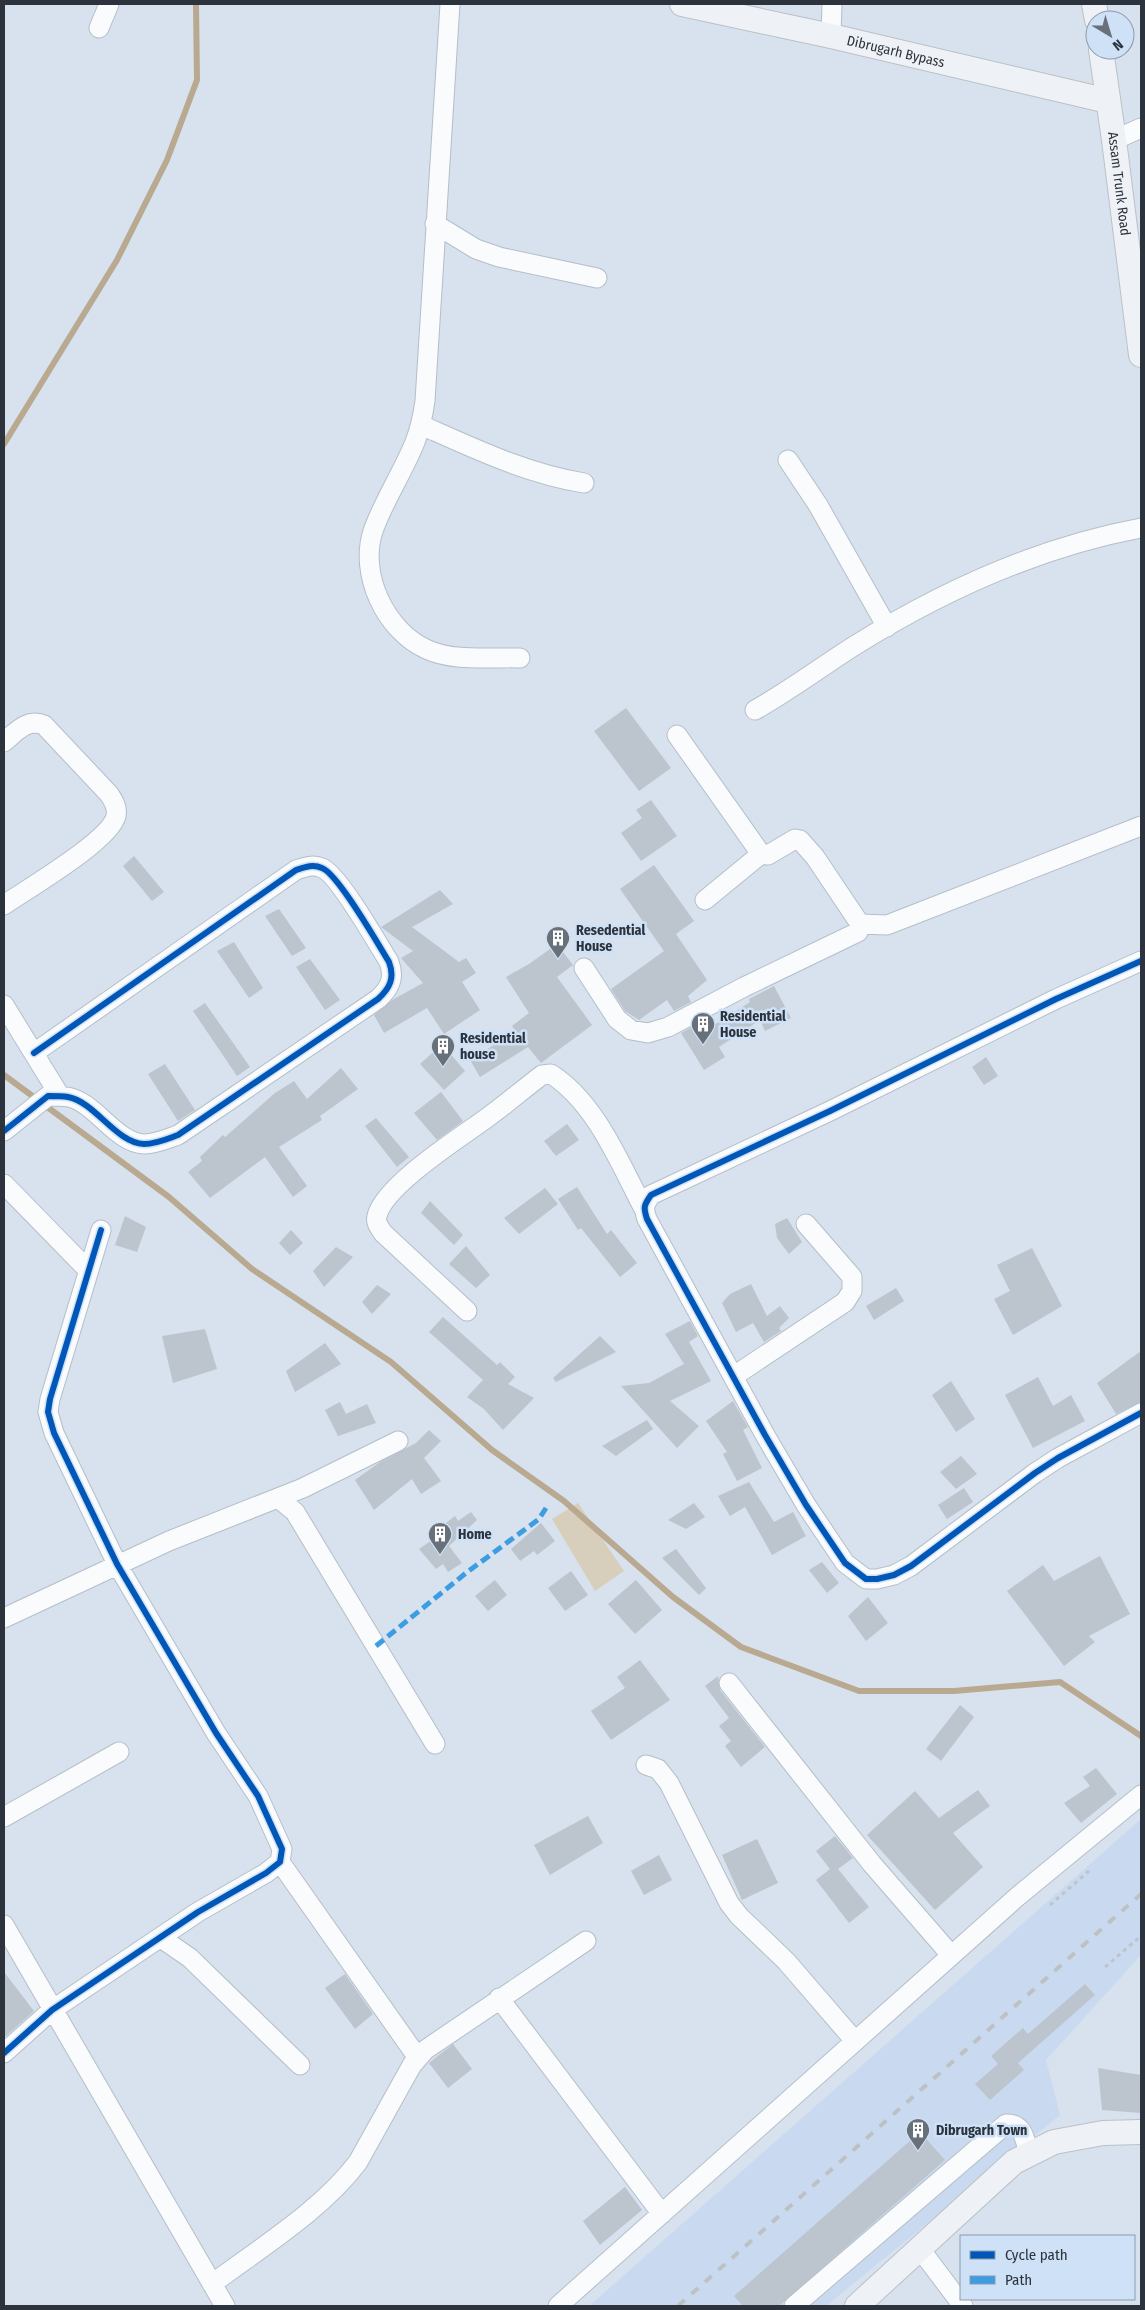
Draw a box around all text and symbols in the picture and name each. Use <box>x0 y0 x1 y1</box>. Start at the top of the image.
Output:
north arrow <box>1085 10 1135 60</box>
street label: Dibrugarh Bypass <box>845 32 946 71</box>
text: N <box>1109 36 1126 54</box>
street label: Assam Trunk Road <box>1104 131 1134 237</box>
place label: Resedential House <box>576 922 645 955</box>
building icon: Resedential House <box>545 925 571 959</box>
place label: Residential House <box>720 1008 786 1041</box>
building icon: Residential House <box>690 1011 716 1045</box>
place label: Residential house <box>460 1030 526 1063</box>
building icon: Residential house <box>430 1033 456 1067</box>
building icon: Home <box>427 1521 453 1555</box>
place label: Home <box>458 1526 492 1543</box>
building icon: Dibrugarh Town <box>905 2117 931 2151</box>
place label: Dibrugarh Town <box>936 2122 1027 2139</box>
legend <box>960 2235 1135 2300</box>
text: Cycle path <box>1005 2246 1068 2264</box>
text: Path <box>1005 2271 1032 2289</box>

